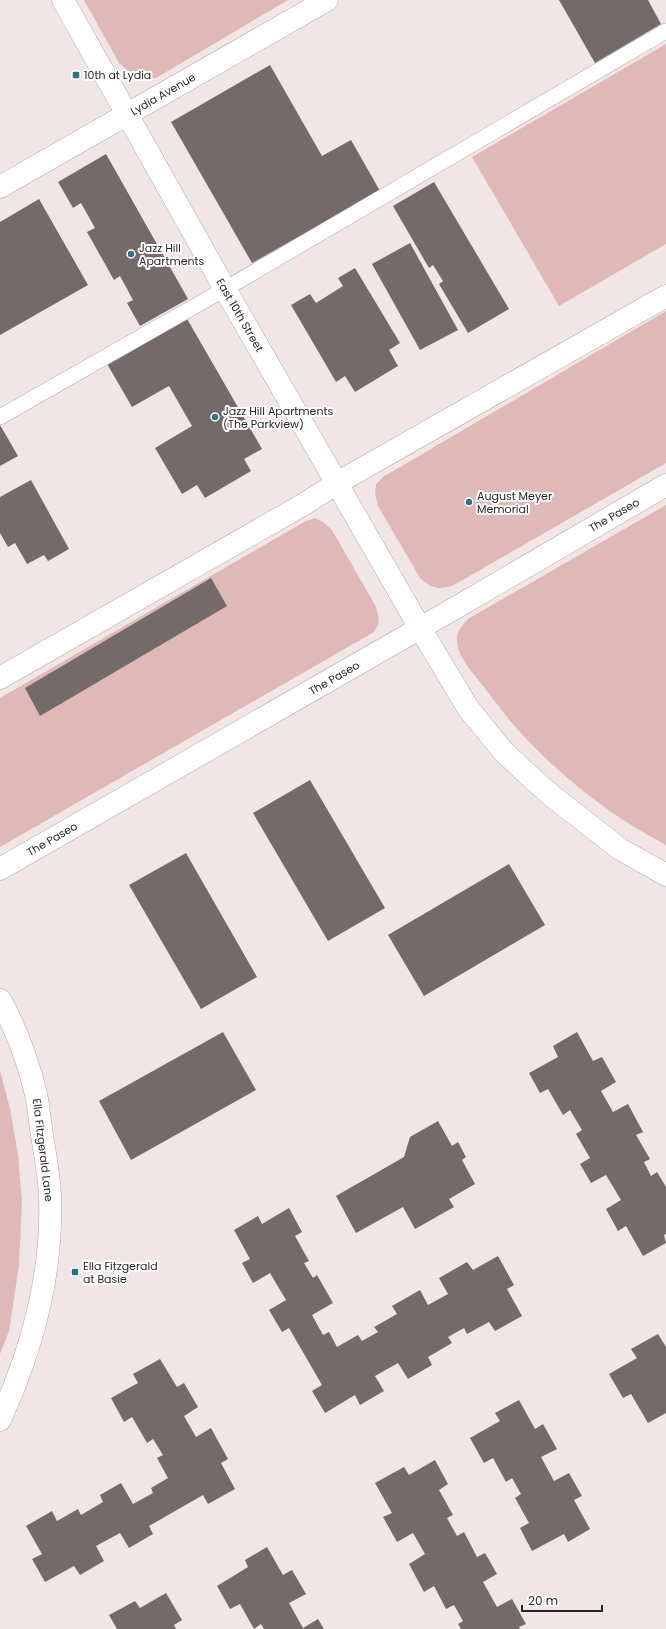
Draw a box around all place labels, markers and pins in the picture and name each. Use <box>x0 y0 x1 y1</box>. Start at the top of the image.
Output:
place label: 10th at Lydia <box>84 67 151 83</box>
marker: 10th at Lydia <box>71 70 81 80</box>
place label: Jazz Hill Apartments <box>139 240 205 269</box>
marker: Jazz Hill Apartments <box>126 249 136 259</box>
place label: Jazz Hill Apartments (The Parkview) <box>223 403 333 432</box>
marker: Jazz Hill Apartments (The Parkview) <box>210 412 220 422</box>
place label: August Meyer Memorial <box>477 488 552 517</box>
marker: August Meyer Memorial <box>464 497 474 507</box>
place label: Ella Fitzgerald at Basie <box>83 1258 158 1287</box>
marker: Ella Fitzgerald at Basie <box>70 1267 80 1277</box>

